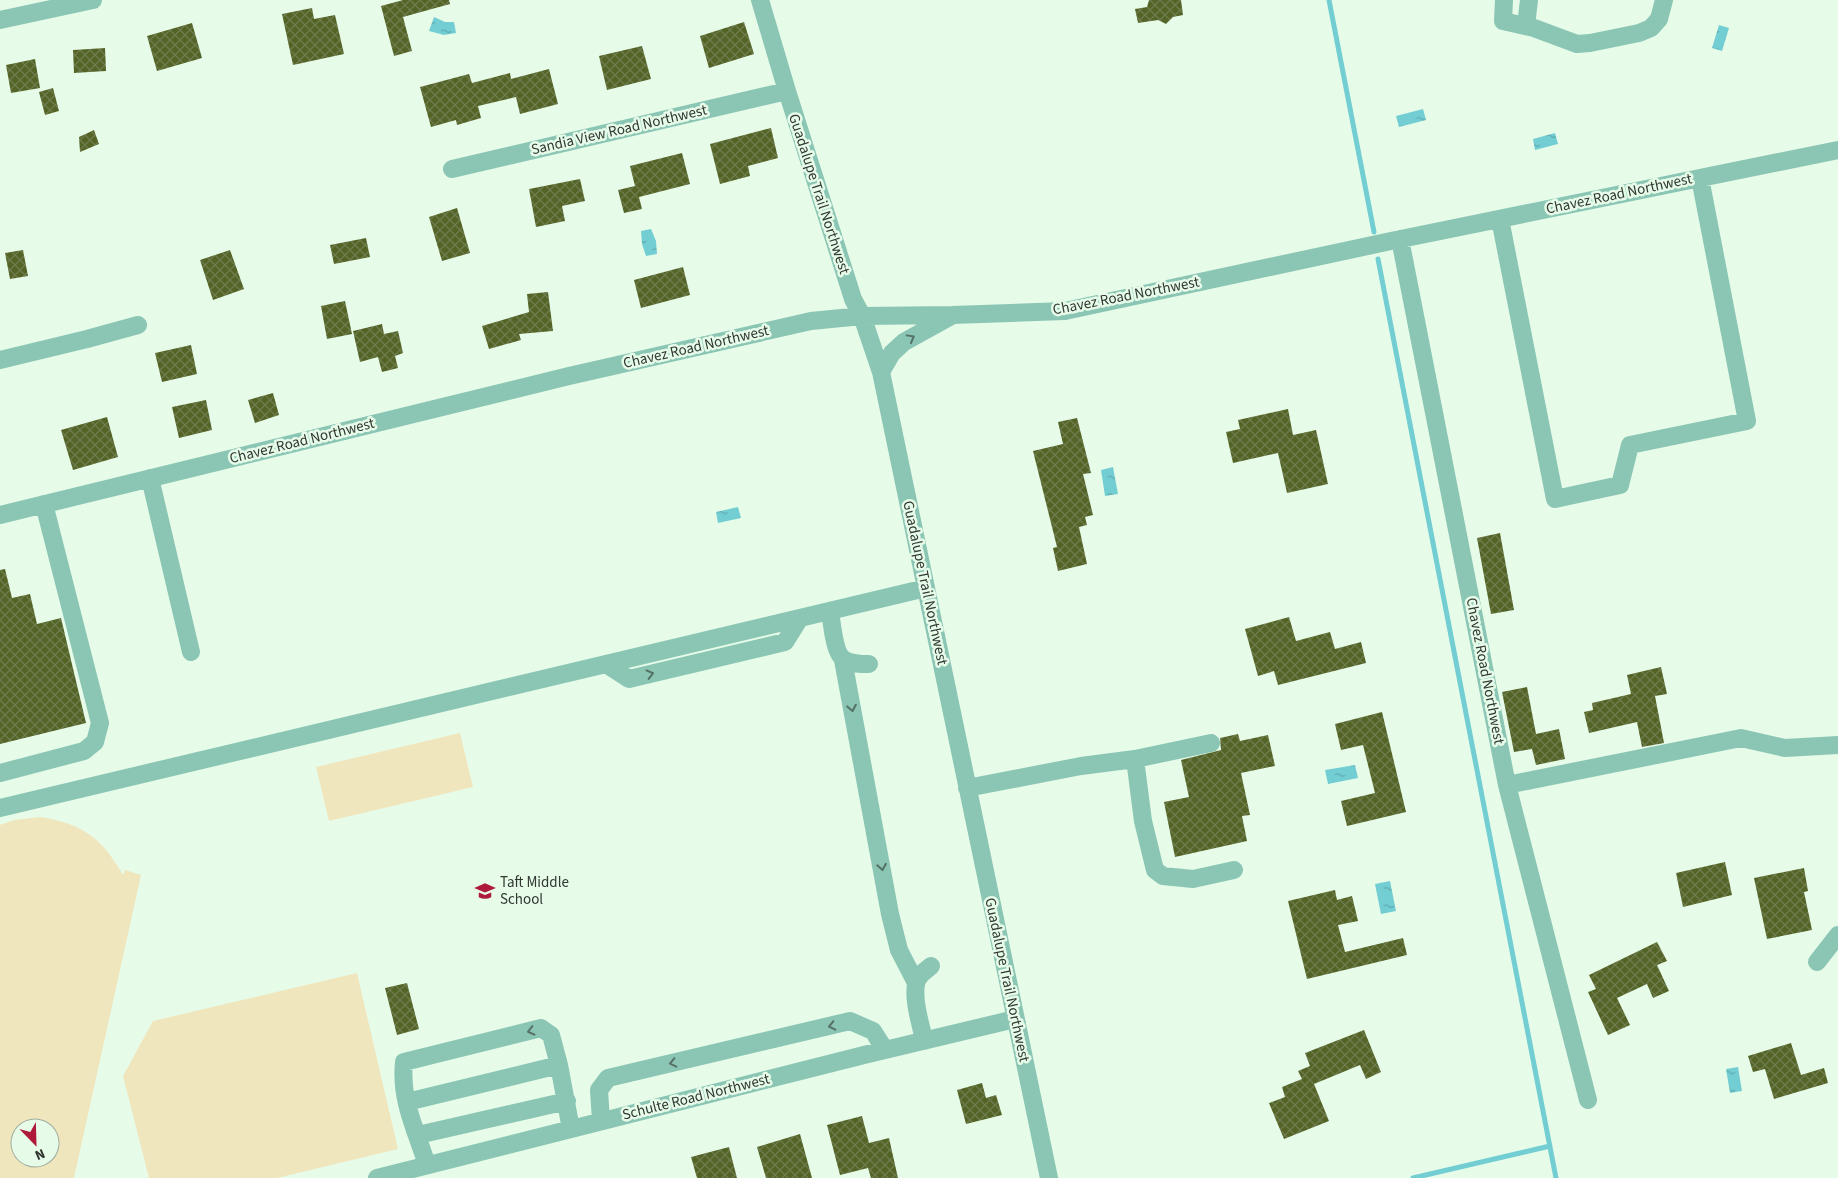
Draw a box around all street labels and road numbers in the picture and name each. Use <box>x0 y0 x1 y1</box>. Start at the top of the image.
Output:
street label: Sandia View Road Northwest <box>529 100 709 160</box>
street label: Guadalupe Trail Northwest <box>783 111 855 277</box>
street label: Chavez Road Northwest <box>1544 168 1694 220</box>
street label: Chavez Road Northwest <box>1051 272 1201 320</box>
street label: Chavez Road Northwest <box>621 320 771 374</box>
street label: Chavez Road Northwest <box>227 413 377 469</box>
street label: Guadalupe Trail Northwest <box>897 499 953 667</box>
street label: Chavez Road Northwest <box>1461 596 1509 746</box>
street label: Guadalupe Trail Northwest <box>979 896 1035 1064</box>
street label: Schulte Road Northwest <box>620 1069 772 1125</box>

